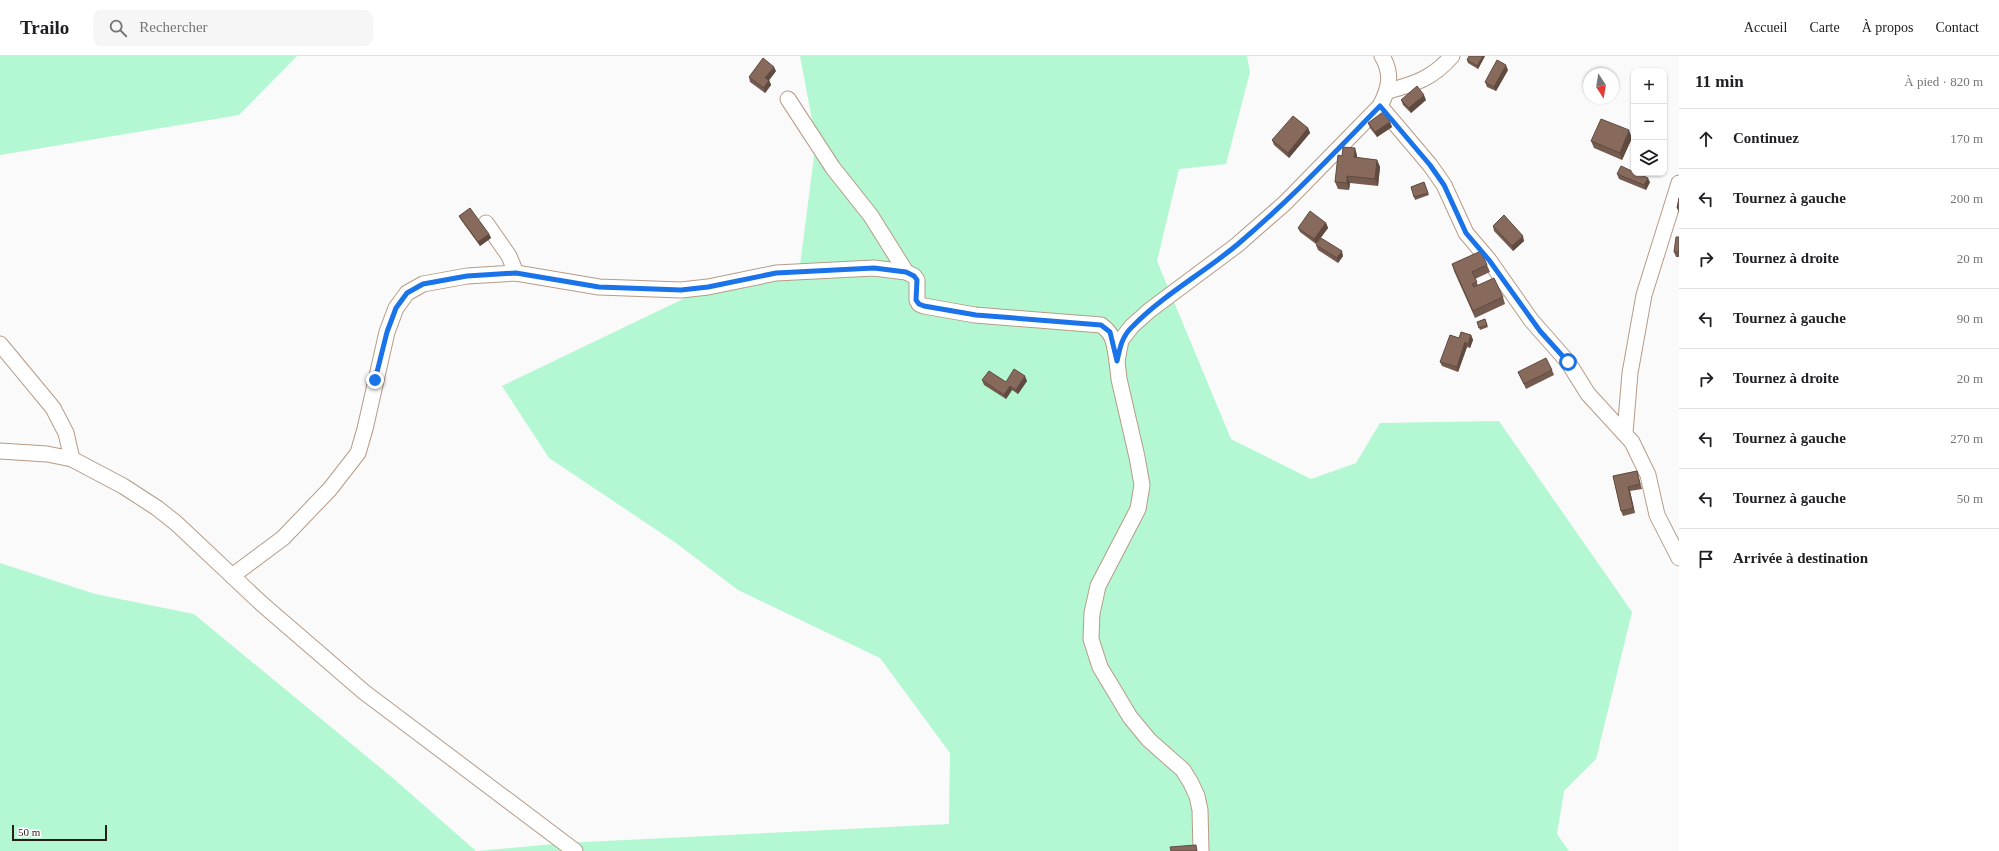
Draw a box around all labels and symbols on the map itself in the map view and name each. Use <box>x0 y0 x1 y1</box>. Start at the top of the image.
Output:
north arrow <box>1583 68 1619 104</box>
route start <box>1559 353 1577 371</box>
route end <box>366 371 384 389</box>
scale bar <box>12 823 107 842</box>

